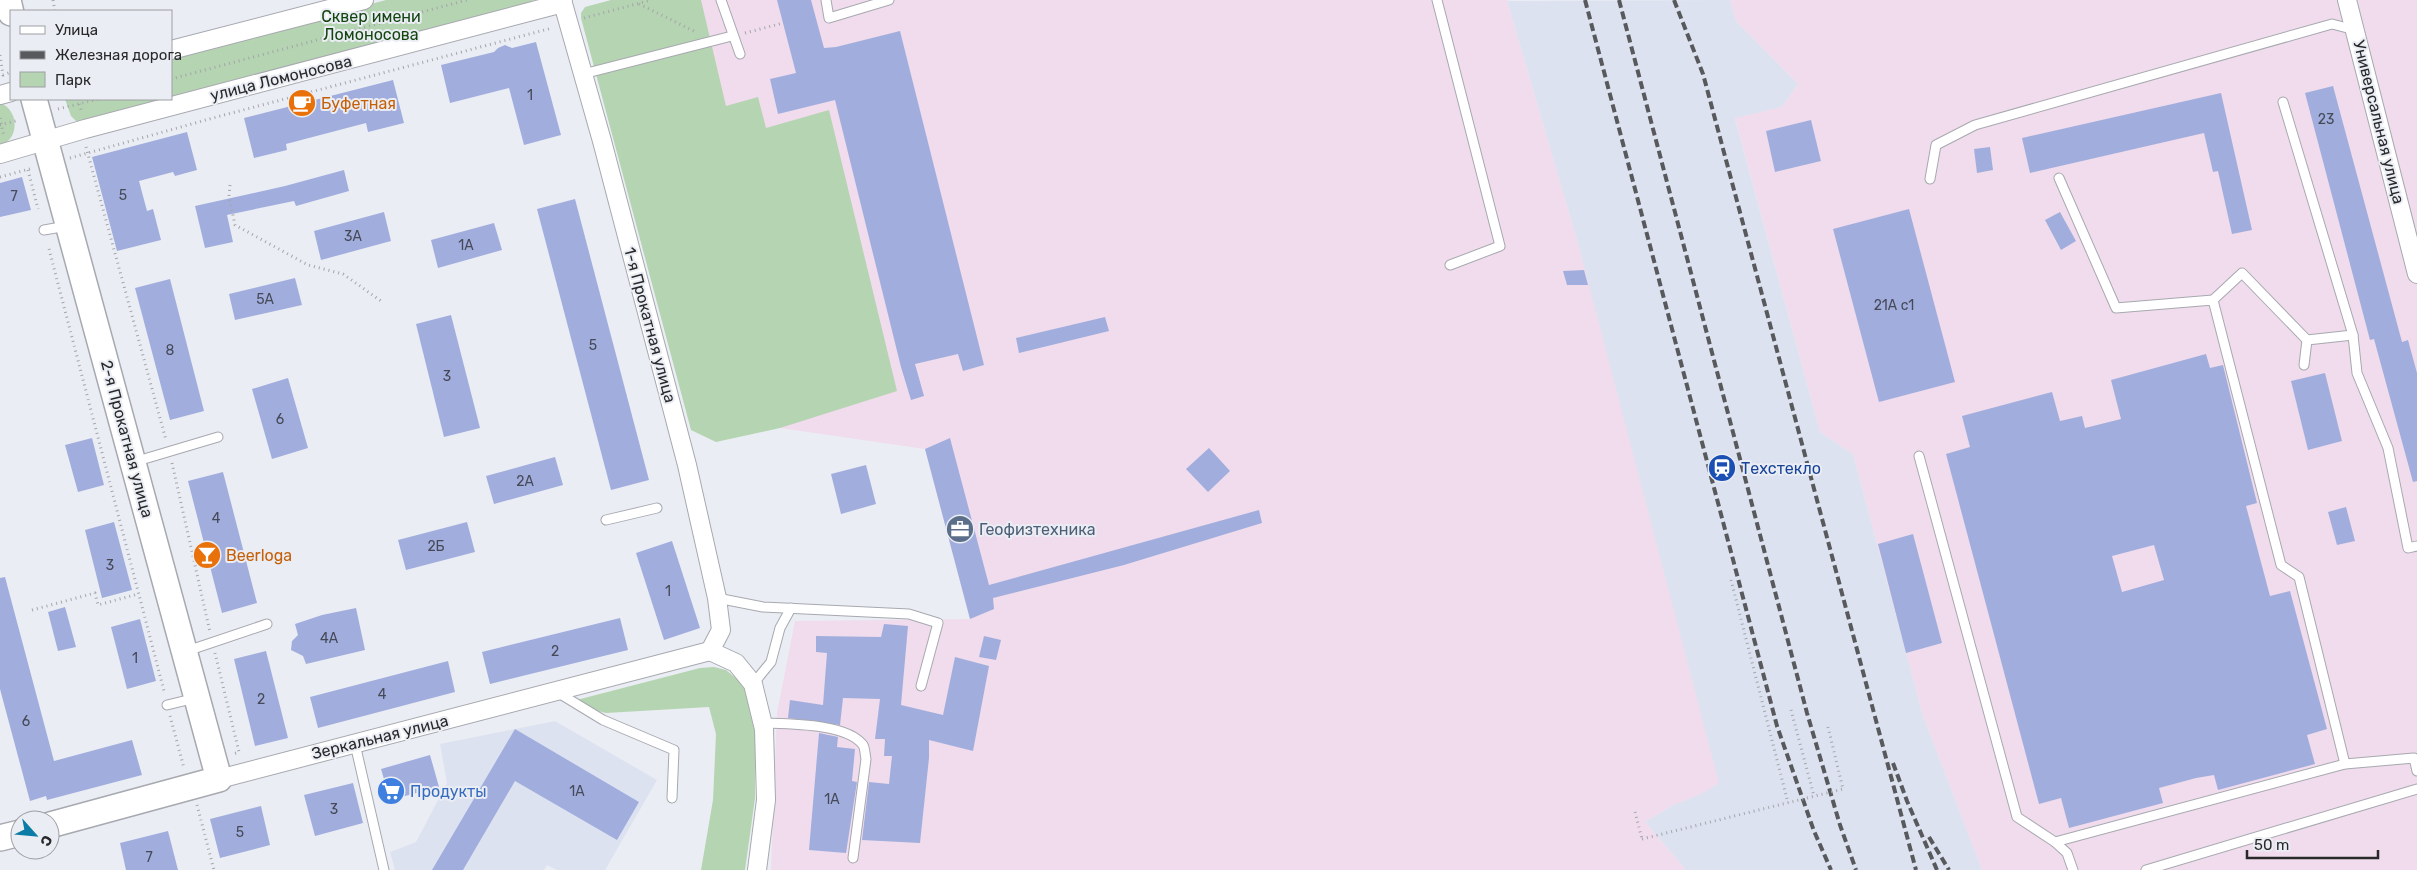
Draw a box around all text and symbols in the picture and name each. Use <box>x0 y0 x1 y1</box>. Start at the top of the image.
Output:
park label: Сквер имени Ломоносова <box>321 7 421 44</box>
legend <box>10 10 172 100</box>
text: Улица <box>55 21 98 39</box>
street label: Универсальная улица <box>2349 38 2409 206</box>
text: Железная дорога <box>55 46 182 64</box>
street label: улица Ломоносова <box>208 51 354 105</box>
text: Парк <box>55 71 91 89</box>
house number: 1 <box>527 87 533 104</box>
cafe icon: Буфетная <box>287 88 317 118</box>
place label: Буфетная <box>321 94 396 113</box>
house number: 23 <box>2318 111 2334 128</box>
house number: 5 <box>119 187 127 204</box>
house number: 7 <box>10 188 18 205</box>
house number: 3А <box>344 228 363 245</box>
house number: 1А <box>458 237 474 254</box>
street label: 1-я Прокатная улица <box>620 245 680 405</box>
house number: 5А <box>256 291 274 308</box>
house number: 21А с1 <box>1874 297 1914 314</box>
house number: 5 <box>589 337 597 354</box>
house number: 8 <box>166 342 175 359</box>
street label: 2-я Прокатная улица <box>97 358 157 520</box>
house number: 3 <box>443 368 451 385</box>
house number: 6 <box>276 411 284 428</box>
station icon: Техстекло <box>1707 453 1737 483</box>
place label: Техстекло <box>1741 459 1821 478</box>
house number: 2А <box>516 473 534 490</box>
house number: 4 <box>212 510 221 527</box>
office icon: Геофизтехника <box>945 514 975 544</box>
place label: Геофизтехника <box>979 520 1096 539</box>
house number: 2Б <box>427 538 445 555</box>
bar icon: Beerloga <box>192 540 222 570</box>
place label: Beerloga <box>226 546 292 565</box>
house number: 3 <box>106 557 114 574</box>
house number: 1 <box>665 583 671 600</box>
house number: 4А <box>320 630 339 647</box>
house number: 2 <box>551 643 559 660</box>
house number: 1 <box>132 650 138 667</box>
house number: 4 <box>378 686 387 703</box>
house number: 2 <box>257 691 265 708</box>
street label: Зеркальная улица <box>310 711 450 763</box>
house number: 6 <box>22 713 30 730</box>
supermarket icon: Продукты <box>376 776 406 806</box>
place label: Продукты <box>410 782 487 801</box>
house number: 1А <box>569 783 585 800</box>
house number: 1А <box>824 791 840 808</box>
house number: 3 <box>330 801 338 818</box>
north arrow <box>10 810 60 860</box>
house number: 5 <box>236 824 244 841</box>
scale bar <box>2247 828 2378 860</box>
text: С <box>36 832 56 849</box>
text: 50 m <box>2254 836 2289 854</box>
house number: 7 <box>145 849 153 866</box>

